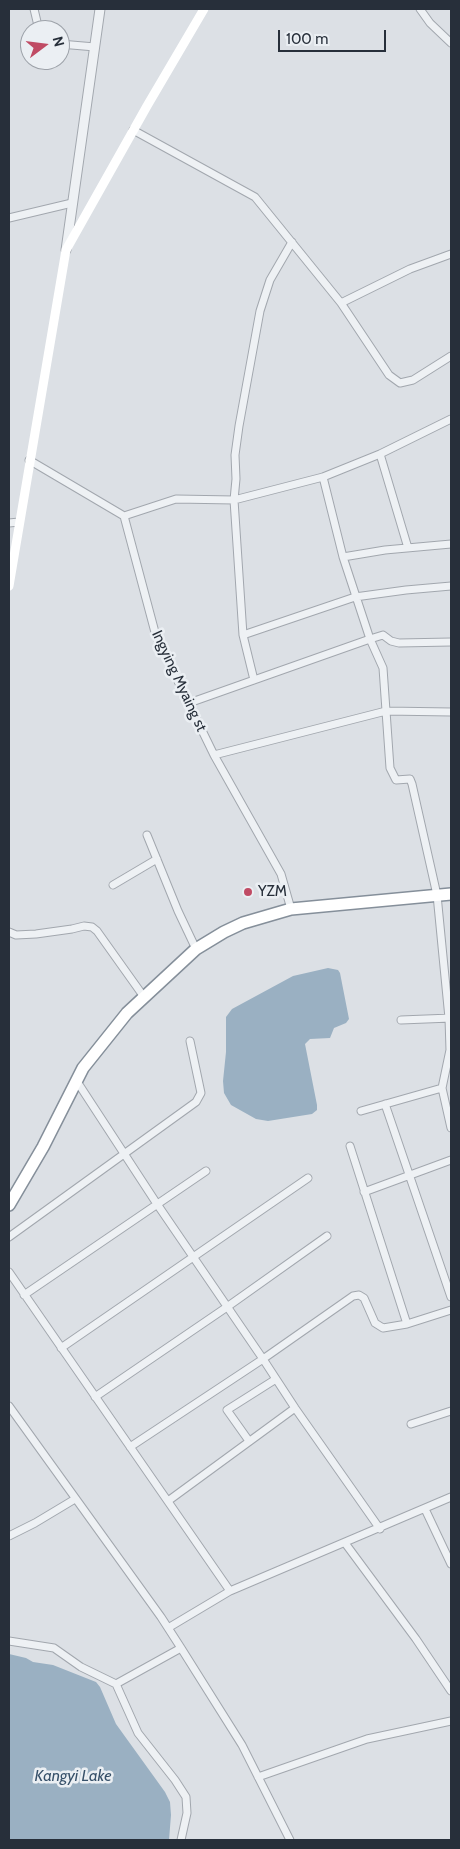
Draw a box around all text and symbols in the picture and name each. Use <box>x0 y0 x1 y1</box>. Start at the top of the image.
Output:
north arrow <box>20 20 70 70</box>
scale bar <box>280 20 388 52</box>
text: 100 m <box>286 30 328 48</box>
text: N <box>49 34 68 48</box>
street label: Ingying Myaing st <box>148 627 210 735</box>
place label: YZM <box>258 883 287 901</box>
marker: YZM <box>242 886 254 898</box>
water label: Kangyi Lake <box>35 1766 111 1786</box>

